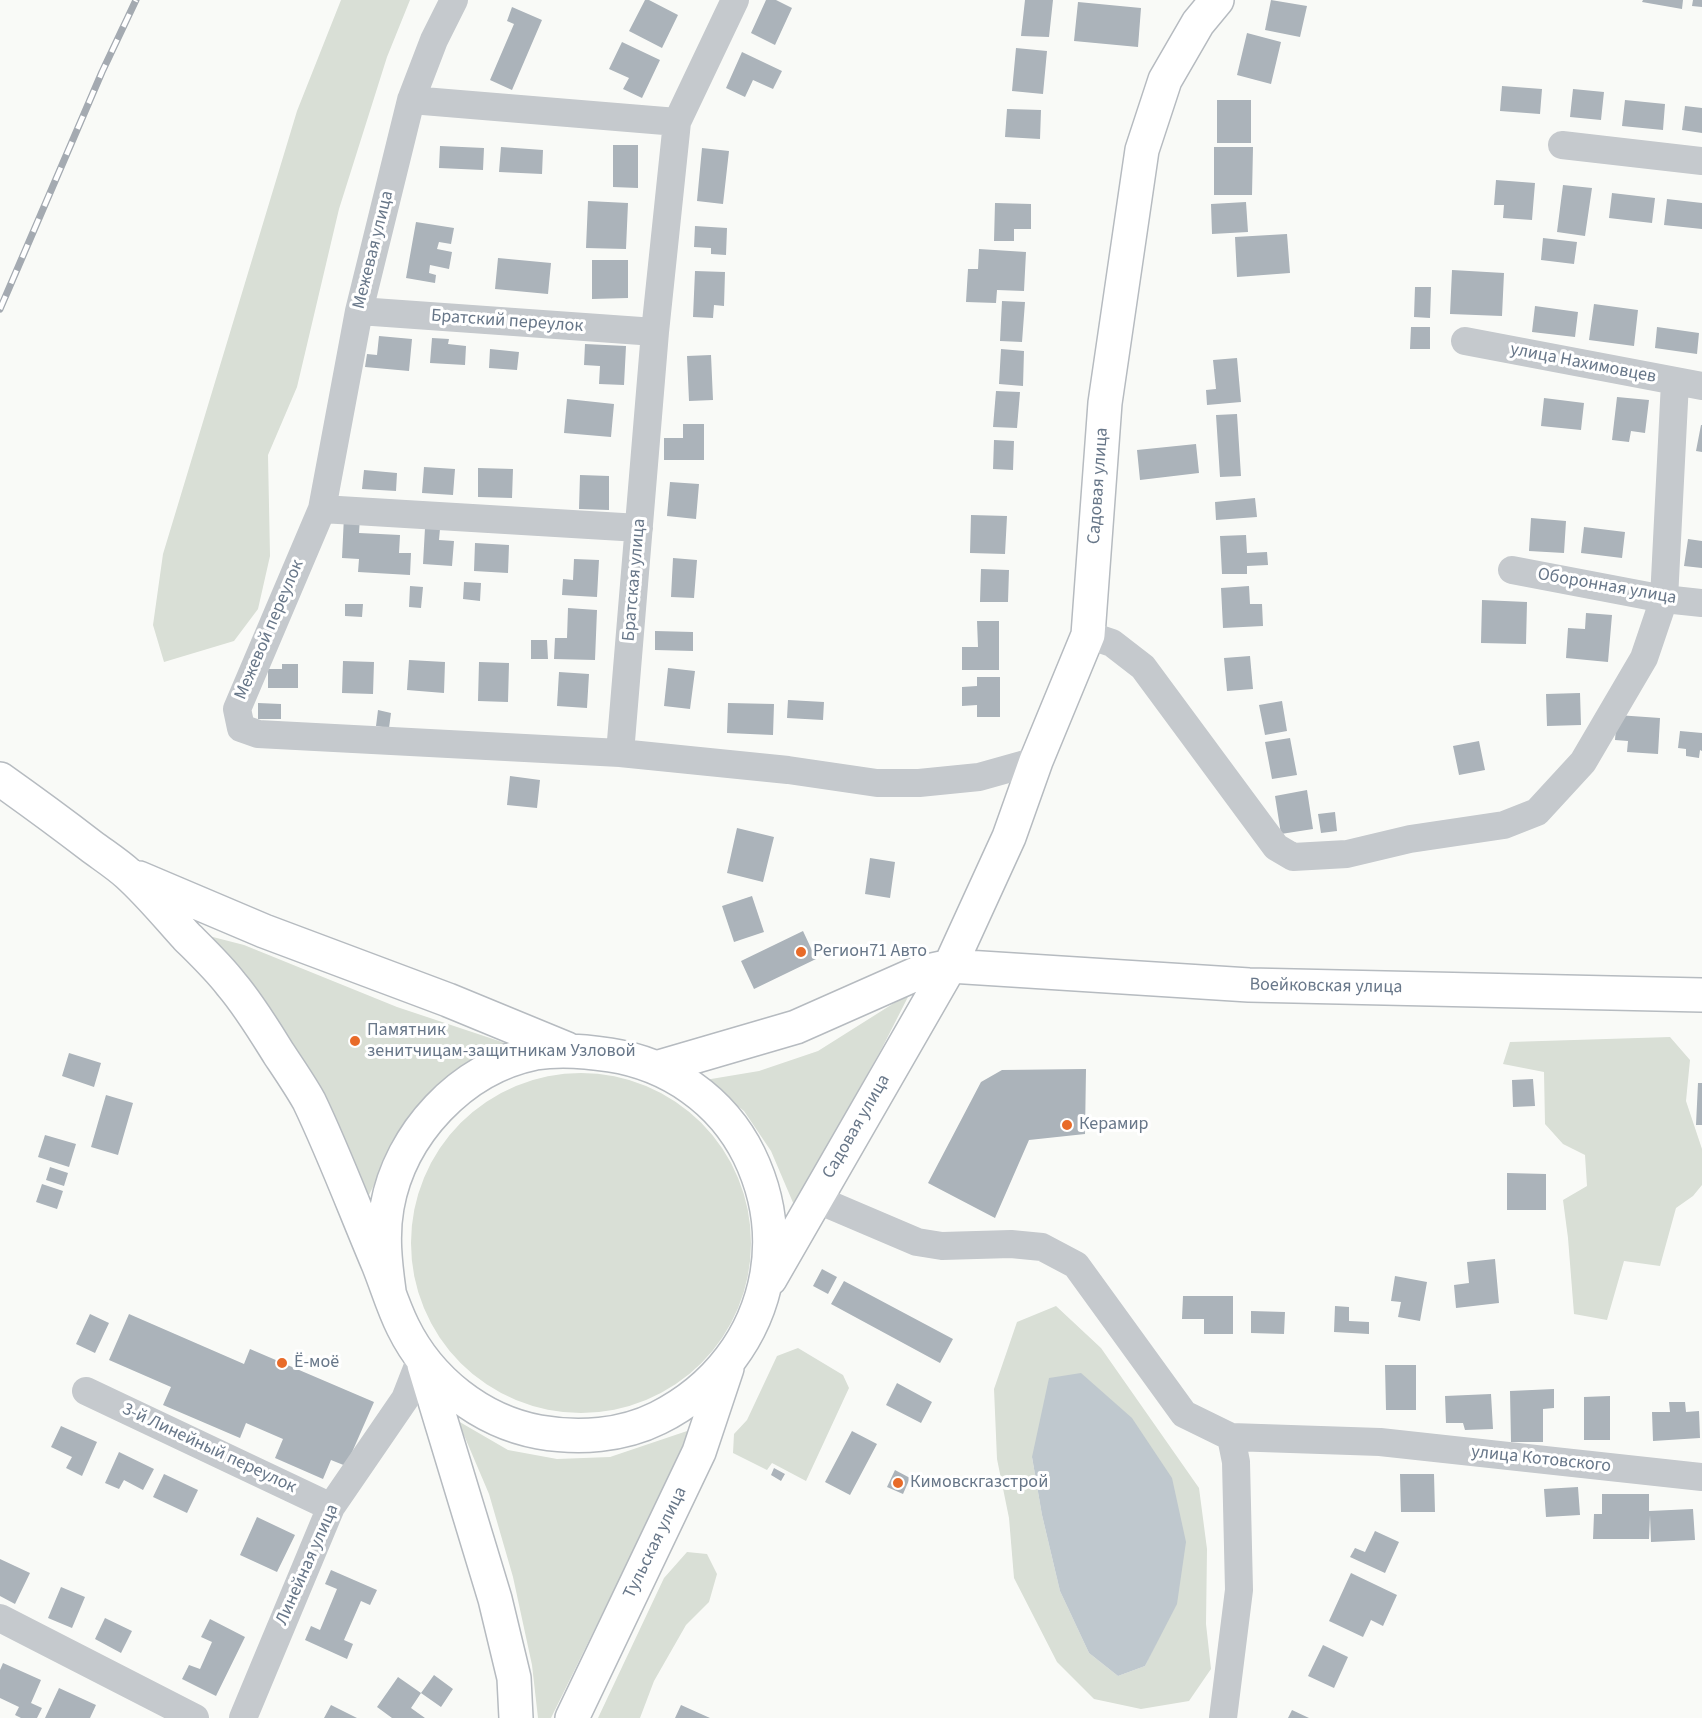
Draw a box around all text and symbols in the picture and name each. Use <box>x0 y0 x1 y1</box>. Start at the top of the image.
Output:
street label: Межевая улица <box>349 189 399 311</box>
street label: Братский переулок <box>430 306 584 338</box>
street label: улица Нахимовцев <box>1508 339 1658 389</box>
street label: Садовая улица <box>1084 427 1114 545</box>
street label: Братская улица <box>619 518 651 642</box>
street label: Межевой переулок <box>231 557 309 703</box>
street label: Оборонная улица <box>1536 564 1678 610</box>
place label: Регион71 Авто <box>813 941 927 963</box>
marker: Регион71 Авто <box>794 945 808 959</box>
street label: Воейковская улица <box>1249 975 1403 999</box>
place label: Памятник зенитчицам-защитникам Узловой <box>367 1020 636 1062</box>
marker: Памятник зенитчицам-защитникам Узловой <box>348 1034 362 1048</box>
street label: Садовая улица <box>818 1071 896 1183</box>
place label: Керамир <box>1079 1114 1149 1136</box>
marker: Керамир <box>1060 1118 1074 1132</box>
place label: Ё-моё <box>294 1352 339 1374</box>
marker: Ё-моё <box>275 1356 289 1370</box>
street label: 3-й Линейный переулок <box>119 1399 299 1499</box>
street label: улица Котовского <box>1470 1442 1612 1478</box>
place label: Кимовскгазстрой <box>910 1472 1048 1494</box>
marker: Кимовскгазстрой <box>891 1476 905 1490</box>
street label: Тульская улица <box>620 1484 692 1602</box>
street label: Линейная улица <box>272 1501 344 1629</box>

